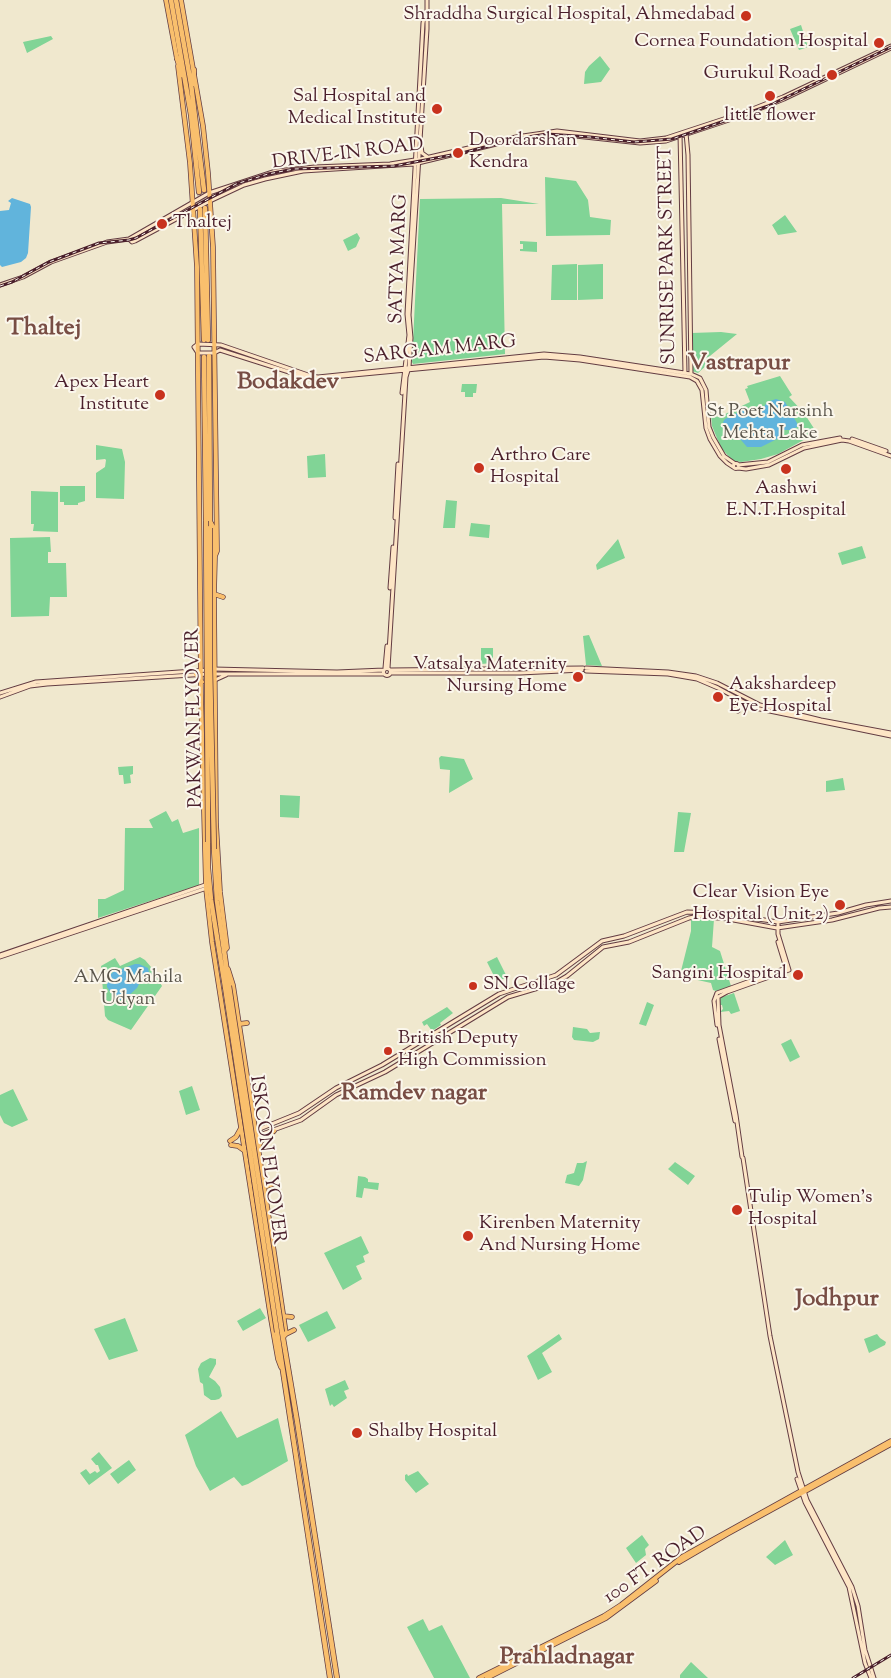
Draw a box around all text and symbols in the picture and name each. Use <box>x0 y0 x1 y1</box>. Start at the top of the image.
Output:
place label: Shraddha Surgical Hospital, Ahmedabad <box>403 5 735 27</box>
marker: Shraddha Surgical Hospital, Ahmedabad <box>739 9 753 23</box>
place label: Cornea Foundation Hospital <box>634 32 868 54</box>
marker: Cornea Foundation Hospital <box>872 36 886 50</box>
place label: Gurukul Road <box>703 64 821 86</box>
marker: Gurukul Road <box>825 68 839 82</box>
place label: Sal Hospital and Medical Institute <box>288 87 426 131</box>
marker: little flower <box>763 89 777 103</box>
marker: Sal Hospital and Medical Institute <box>430 102 444 116</box>
place label: little flower <box>724 106 816 128</box>
place label: Doordarshan Kendra <box>469 131 577 175</box>
street label: DRIVE-IN ROAD <box>271 134 425 176</box>
street label: SUNRISE PARK STREET <box>656 145 682 365</box>
marker: Doordarshan Kendra <box>451 146 465 160</box>
street label: SATYA MARG <box>386 194 414 324</box>
place label: Thaltej <box>173 213 232 235</box>
marker: Thaltej <box>155 217 169 231</box>
district label: Thaltej <box>7 316 81 344</box>
street label: SARGAM MARG <box>363 332 517 370</box>
district label: Vastrapur <box>688 351 790 379</box>
district label: Bodakdev <box>237 370 339 398</box>
place label: Apex Heart Institute <box>54 373 149 417</box>
marker: Apex Heart Institute <box>153 388 167 402</box>
park label: St Poet Narsinh Mehta Lake <box>706 402 834 446</box>
place label: Arthro Care Hospital <box>490 446 591 490</box>
marker: Arthro Care Hospital <box>472 461 486 475</box>
marker: Aashwi E.N.T.Hospital <box>779 462 793 476</box>
place label: Aashwi E.N.T.Hospital <box>726 479 846 523</box>
street label: PAKWAN FLYOVER <box>183 628 209 808</box>
place label: Vatsalya Maternity Nursing Home <box>413 655 567 699</box>
marker: Vatsalya Maternity Nursing Home <box>571 670 585 684</box>
place label: Aakshardeep Eye Hospital <box>729 675 836 719</box>
marker: Aakshardeep Eye Hospital <box>711 690 725 704</box>
place label: Clear Vision Eye Hospital (Unit 2) <box>693 883 829 927</box>
marker: Clear Vision Eye Hospital (Unit 2) <box>833 898 847 912</box>
place label: Sangini Hospital <box>651 964 787 986</box>
park label: AMC Mahila Udyan <box>74 968 182 1012</box>
marker: Sangini Hospital <box>791 968 805 982</box>
place label: SN Collage <box>483 975 575 997</box>
marker: SN Collage <box>467 980 479 992</box>
place label: British Deputy High Commission <box>398 1029 547 1073</box>
marker: British Deputy High Commission <box>382 1045 394 1057</box>
street label: ISKCON FLYOVER <box>243 1074 289 1246</box>
district label: Ramdev nagar <box>341 1081 487 1109</box>
place label: Tulip Women's Hospital <box>748 1188 872 1232</box>
marker: Tulip Women's Hospital <box>730 1203 744 1217</box>
place label: Kirenben Maternity And Nursing Home <box>479 1214 641 1258</box>
marker: Kirenben Maternity And Nursing Home <box>461 1229 475 1243</box>
district label: Jodhpur <box>795 1287 879 1315</box>
place label: Shalby Hospital <box>368 1422 497 1444</box>
marker: Shalby Hospital <box>350 1426 364 1440</box>
street label: 100 FT. ROAD <box>600 1522 712 1610</box>
district label: Prahladnagar <box>500 1645 634 1673</box>

